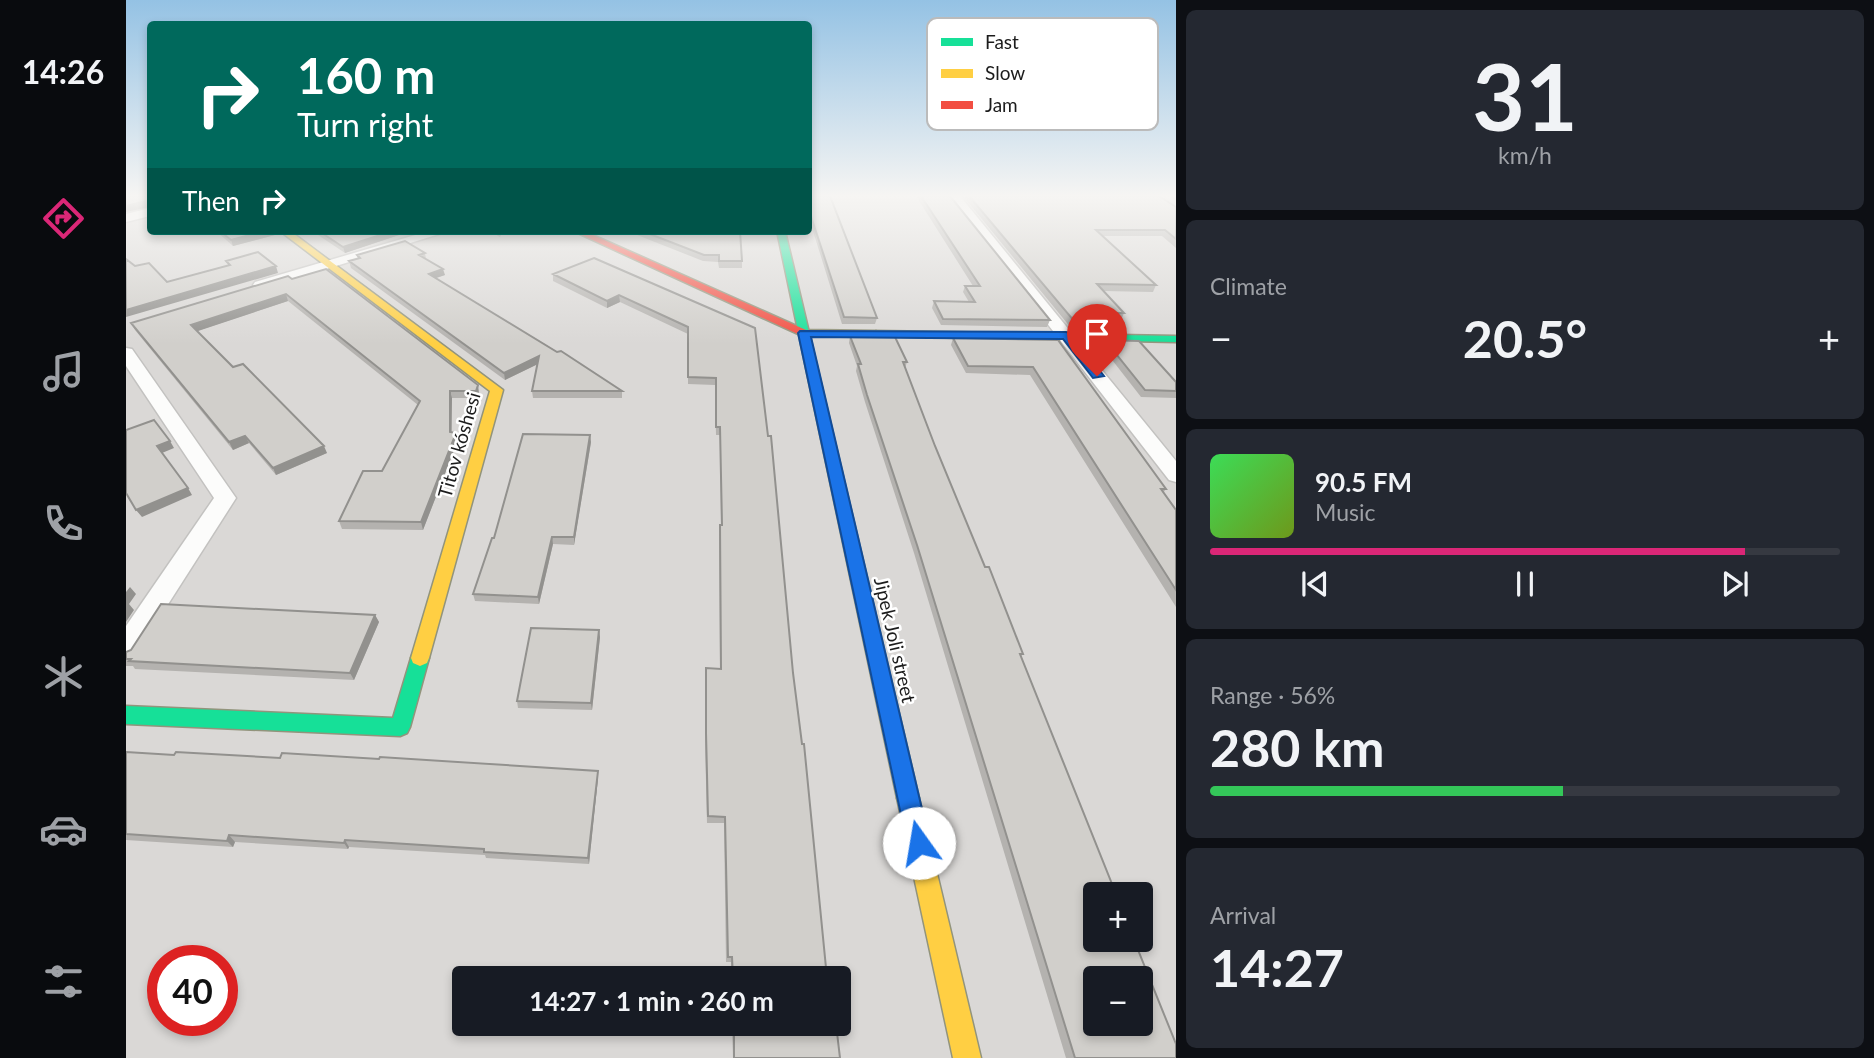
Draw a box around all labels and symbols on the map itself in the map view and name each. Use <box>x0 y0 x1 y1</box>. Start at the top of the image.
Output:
legend <box>927 18 1158 130</box>
text: Fast <box>985 30 1019 53</box>
text: Slow <box>985 61 1025 84</box>
text: Jam <box>985 93 1018 116</box>
pin <box>1067 304 1127 376</box>
street label: Titov kóshesi <box>432 389 485 500</box>
street label: Jipek Joli street <box>870 575 921 705</box>
position arrow <box>882 806 956 880</box>
speed limit sign: 40 <box>147 945 238 1036</box>

